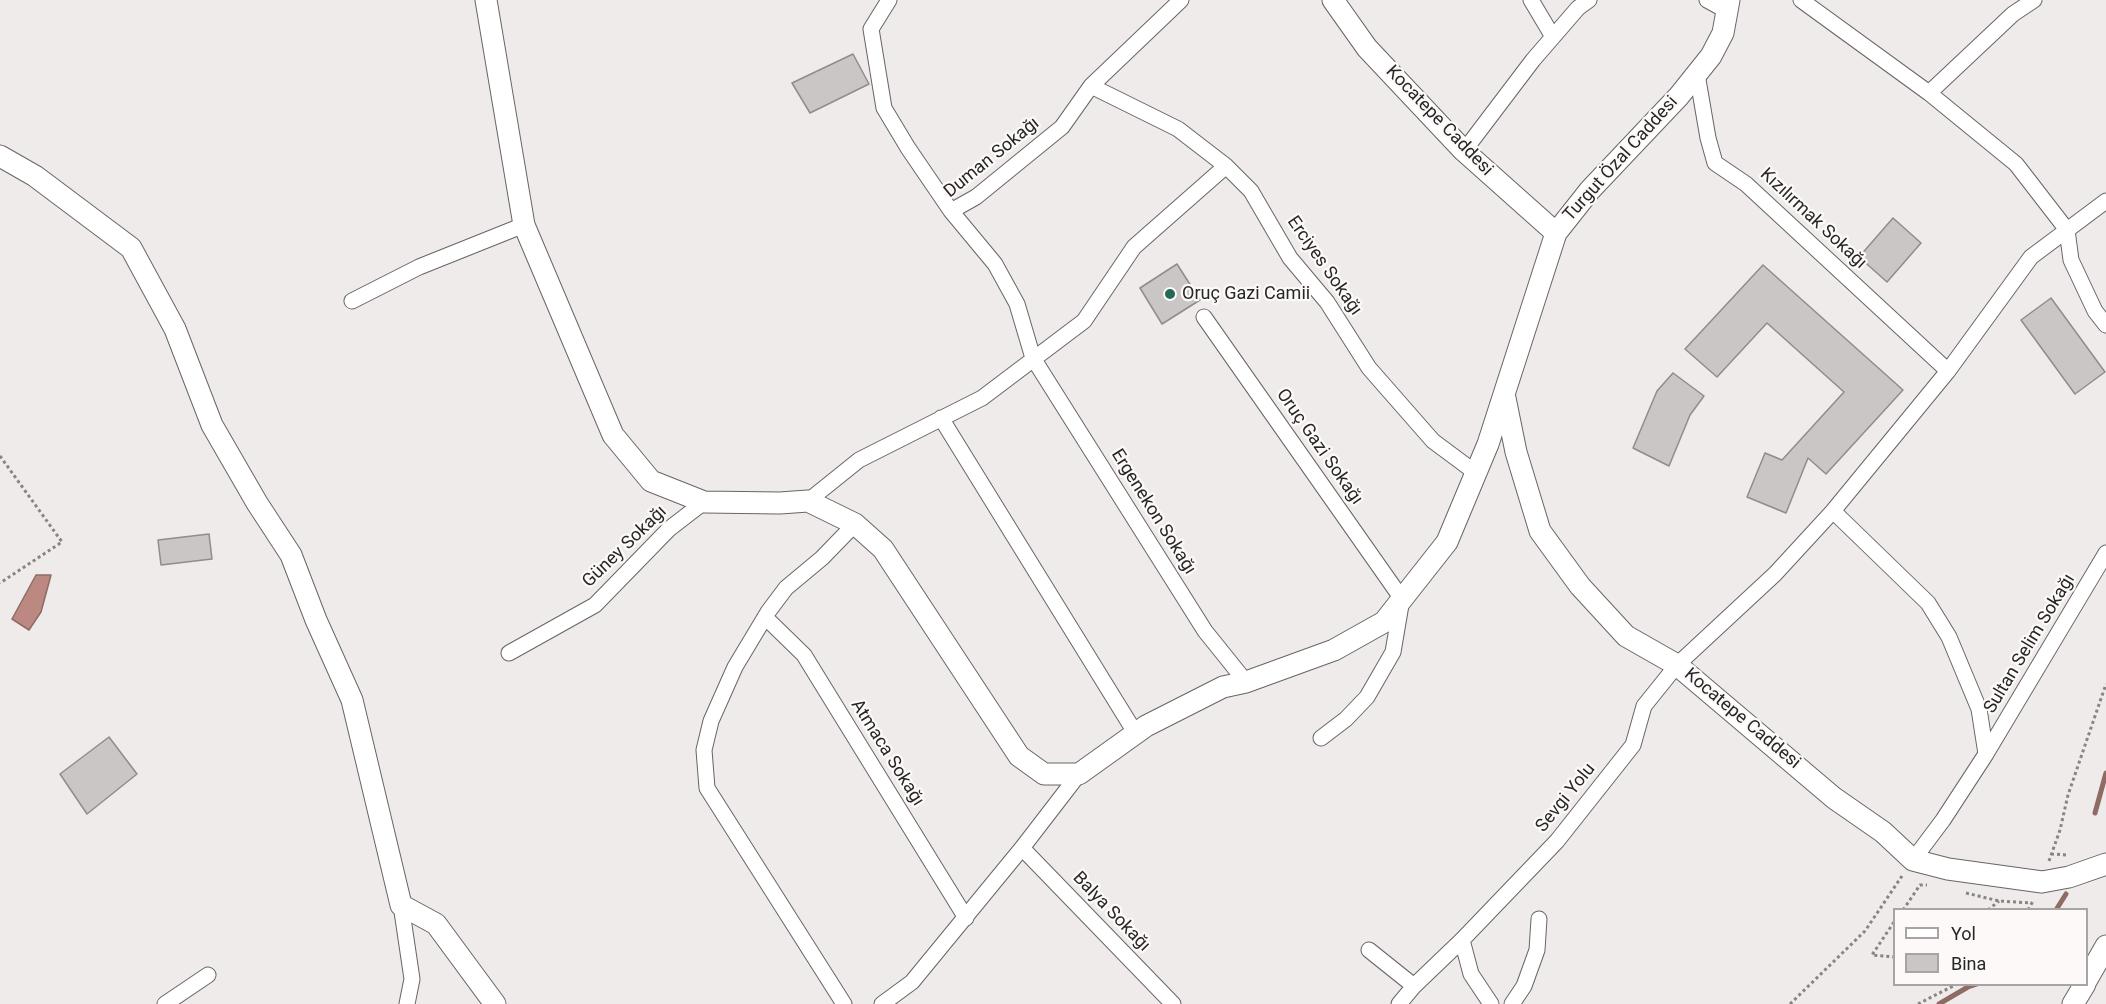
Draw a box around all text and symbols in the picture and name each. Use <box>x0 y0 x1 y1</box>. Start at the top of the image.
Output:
street label: Kocatepe Caddesi <box>1381 61 1497 181</box>
street label: Turgut Özal Caddesi <box>1559 92 1683 226</box>
street label: Duman Sokağı <box>940 113 1044 203</box>
street label: Kızılırmak Sokağı <box>1755 164 1871 274</box>
street label: Erciyes Sokağı <box>1282 212 1366 320</box>
place label: Oruç Gazi Camii <box>1182 283 1310 305</box>
marker: Oruç Gazi Camii <box>1163 287 1177 301</box>
street label: Oruç Gazi Sokağı <box>1271 385 1367 509</box>
street label: Ergenekon Sokağı <box>1106 445 1200 579</box>
street label: Güney Sokağı <box>578 501 672 593</box>
street label: Sultan Selim Sokağı <box>1980 570 2080 718</box>
street label: Kocatepe Caddesi <box>1679 664 1805 774</box>
street label: Atmaca Sokağı <box>846 696 928 810</box>
street label: Sevgi Yolu <box>1532 759 1600 837</box>
street label: Balya Sokağı <box>1068 868 1154 956</box>
legend <box>1893 908 2088 986</box>
text: Yol <box>1951 923 1976 944</box>
text: Bina <box>1951 953 1986 974</box>

